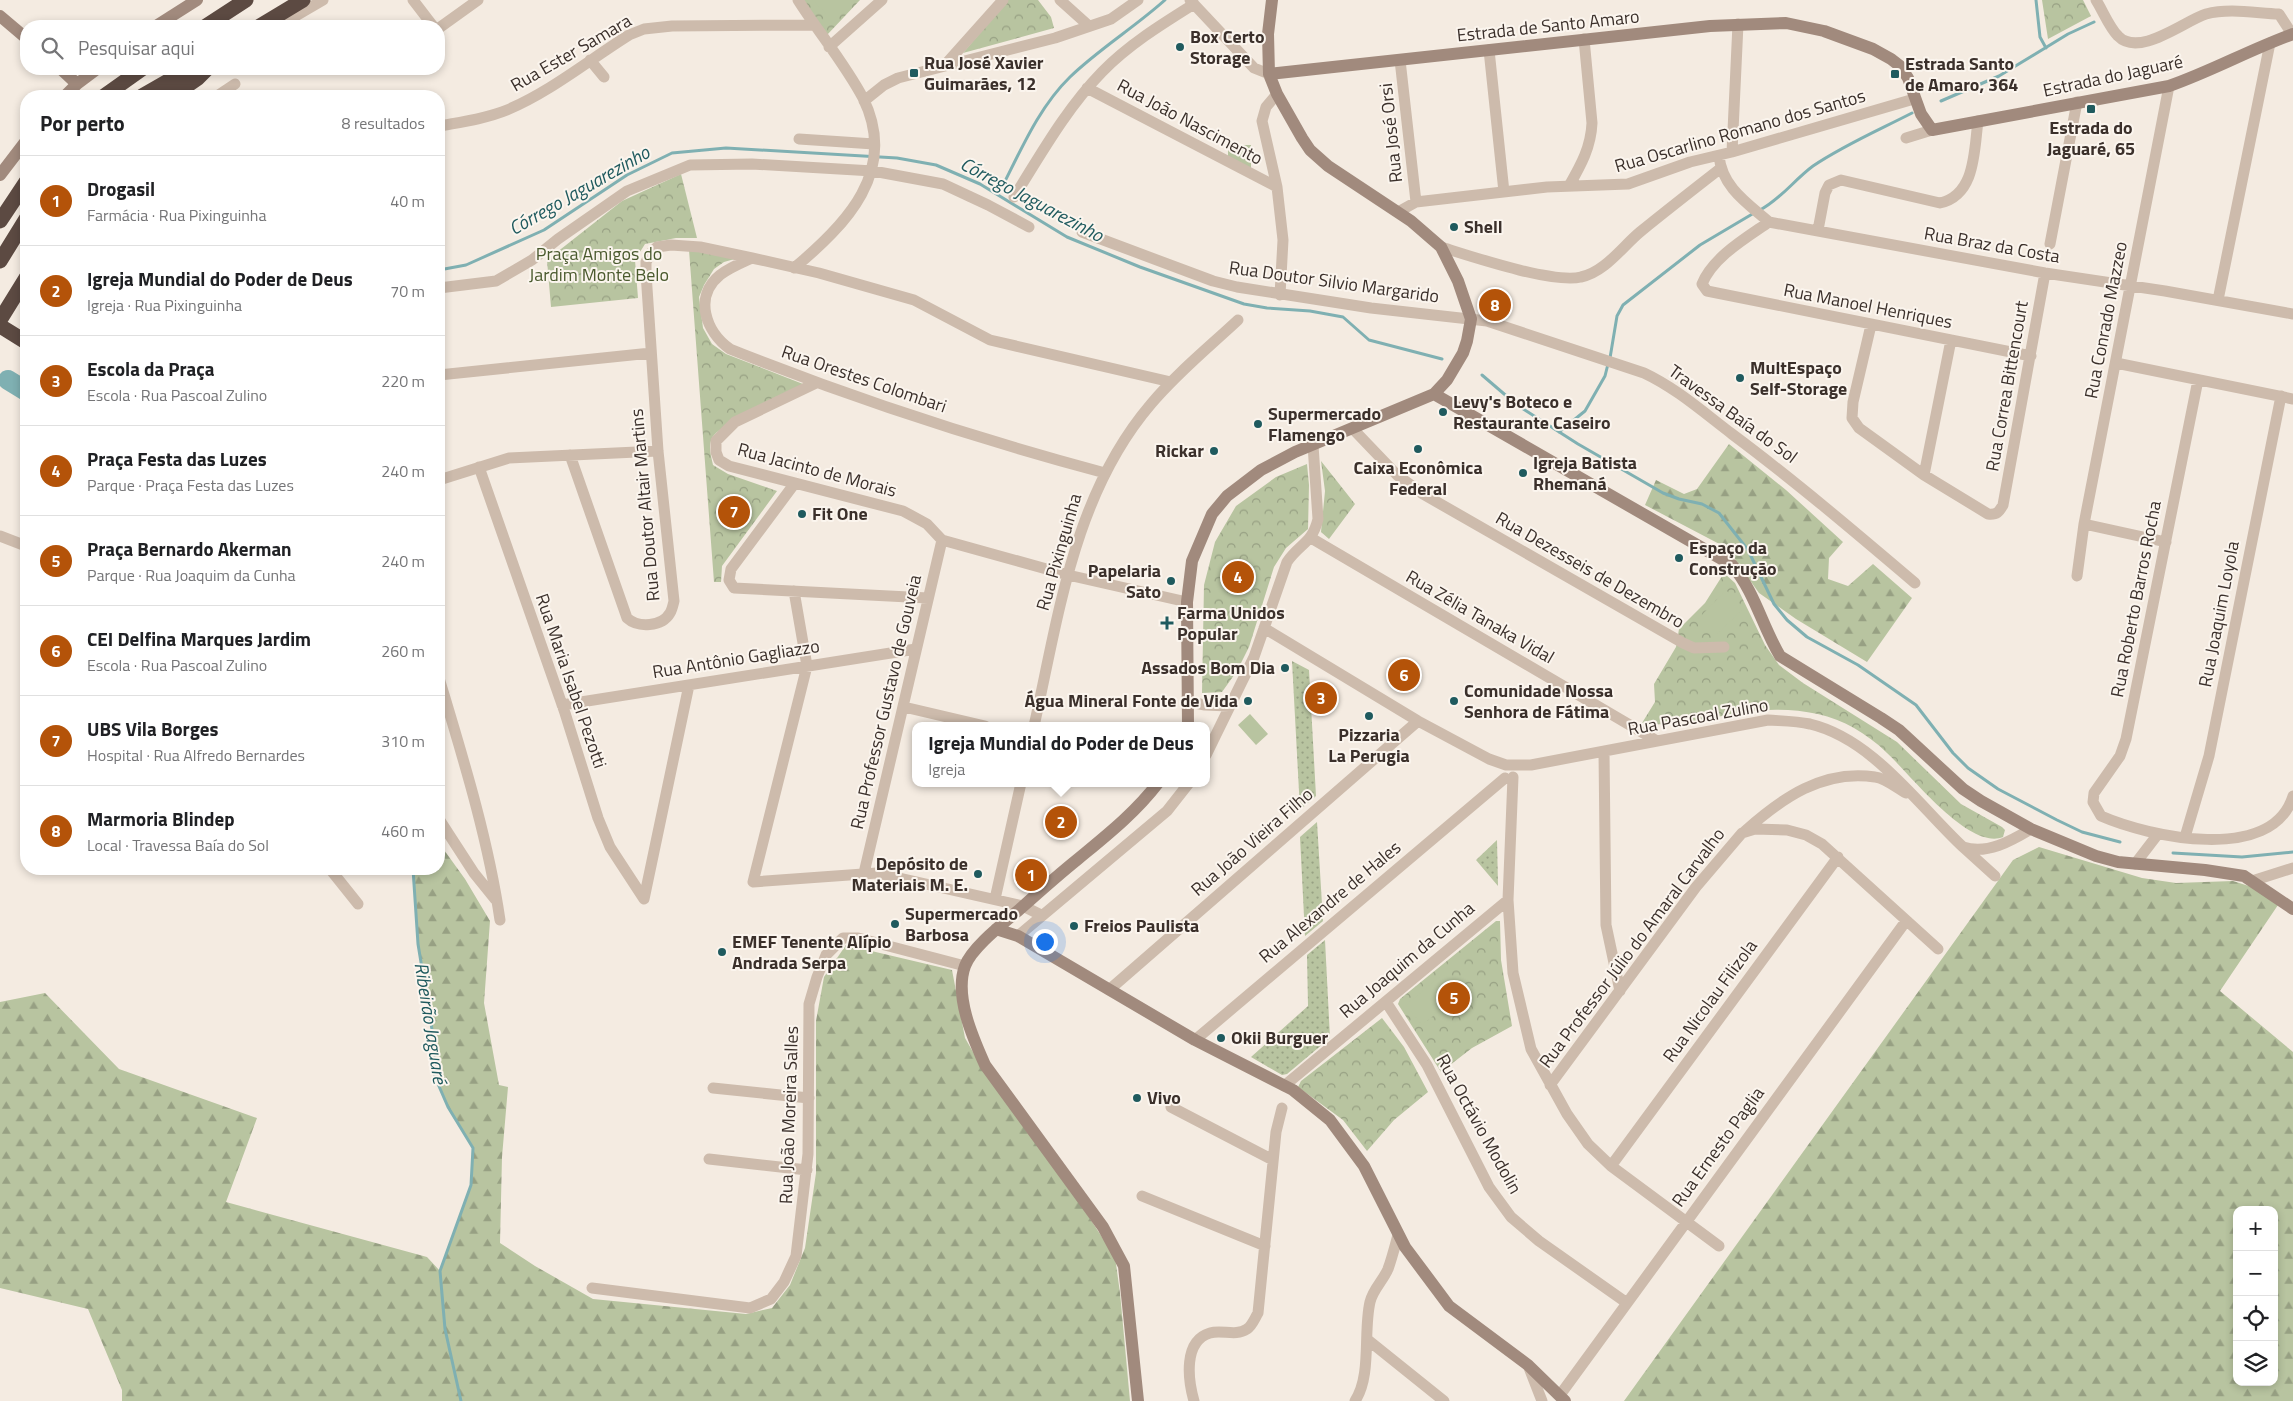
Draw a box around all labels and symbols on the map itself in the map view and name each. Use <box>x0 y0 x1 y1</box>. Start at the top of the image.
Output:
street label: Estrada de Santo Amaro <box>1455 2 1641 49</box>
street label: Rua Ester Samara <box>505 7 636 98</box>
place label: Box Certo Storage <box>1190 23 1264 71</box>
marker: Box Certo Storage <box>1174 41 1186 53</box>
street label: Estrada do Jaguaré <box>2040 47 2185 104</box>
place label: Rua José Xavier Guimarães, 12 <box>924 49 1044 97</box>
place label: Estrada Santo de Amaro, 364 <box>1905 50 2018 98</box>
marker: Rua José Xavier Guimarães, 12 <box>908 67 920 79</box>
marker: Estrada Santo de Amaro, 364 <box>1889 68 1901 80</box>
street label: Rua João Nascimento <box>1113 72 1268 171</box>
street label: Rua José Orsi <box>1372 82 1409 184</box>
street label: Rua Oscarlino Romano dos Santos <box>1611 82 1868 179</box>
marker: Estrada do Jaguaré, 65 <box>2085 103 2097 115</box>
place label: Estrada do Jaguaré, 65 <box>2047 114 2135 162</box>
water label: Córrego Jaguarezinho <box>503 137 655 242</box>
water label: Córrego Jaguarezinho <box>955 148 1110 249</box>
place label: Shell <box>1464 213 1503 240</box>
street label: Rua Braz da Costa <box>1922 219 2062 270</box>
marker: Shell <box>1448 221 1460 233</box>
street label: Rua Conrado Mazzeo <box>2077 239 2134 401</box>
park label: Praça Amigos do Jardim Monte Belo <box>529 240 669 288</box>
street label: Rua Doutor Silvio Margarido <box>1227 253 1441 310</box>
street label: Rua Manoel Henriques <box>1781 276 1955 335</box>
pin: 8 <box>1479 286 1511 324</box>
street label: Rua Correa Bittencourt <box>1978 298 2035 473</box>
street label: Rua Orestes Colombari <box>778 338 950 419</box>
place label: MultEspaço Self-Storage <box>1750 354 1847 402</box>
street label: Travessa Baía do Sol <box>1663 357 1803 470</box>
marker: MultEspaço Self-Storage <box>1734 372 1746 384</box>
place label: Levy's Boteco e Restaurante Caseiro <box>1453 388 1611 436</box>
place label: Supermercado Flamengo <box>1268 400 1381 448</box>
marker: Levy's Boteco e Restaurante Caseiro <box>1437 406 1449 418</box>
street label: Rua Doutor Altair Martins <box>623 408 666 602</box>
marker: Supermercado Flamengo <box>1252 418 1264 430</box>
street label: Rua Jacinto de Morais <box>735 435 900 504</box>
place label: Rickar <box>1155 437 1204 464</box>
marker: Caixa Econômica Federal <box>1412 443 1424 455</box>
marker: Rickar <box>1208 445 1220 457</box>
place label: Igreja Batista Rhemaná <box>1533 449 1637 497</box>
place label: Caixa Econômica Federal <box>1353 454 1483 502</box>
marker: Igreja Batista Rhemaná <box>1517 467 1529 479</box>
street label: Rua Pixinguinha <box>1029 490 1088 614</box>
pin: 7 <box>718 493 750 531</box>
street label: Rua Roberto Barros Rocha <box>2103 498 2168 700</box>
place label: Fit One <box>812 500 868 527</box>
street label: Rua Dezesseis de Dezembro <box>1491 504 1690 635</box>
marker: Fit One <box>796 508 808 520</box>
place label: Espaço da Construção <box>1689 534 1777 582</box>
street label: Rua Joaquim Loyola <box>2191 539 2246 689</box>
marker: Espaço da Construção <box>1673 552 1685 564</box>
place label: Papelaria Sato <box>1088 557 1161 605</box>
pin: 4 <box>1222 558 1254 596</box>
street label: Rua Zélia Tanaka Vidal <box>1401 563 1560 670</box>
street label: Rua Professor Gustavo de Gouveia <box>843 572 928 832</box>
marker: Papelaria Sato <box>1165 575 1177 587</box>
street label: Rua Maria Isabel Pezotti <box>529 590 614 772</box>
place label: Farma Unidos Popular <box>1177 599 1285 647</box>
marker: Farma Unidos Popular <box>1161 617 1173 629</box>
street label: Rua Antônio Gagliazzo <box>650 632 822 685</box>
place label: Assados Bom Dia <box>1141 654 1275 681</box>
pin: 6 <box>1388 656 1420 694</box>
marker: Assados Bom Dia <box>1279 662 1291 674</box>
place label: Comunidade Nossa Senhora de Fátima <box>1464 677 1613 725</box>
pin: 3 <box>1305 679 1337 717</box>
place label: Água Mineral Fonte de Vida <box>1025 687 1238 714</box>
street label: Rua Pascoal Zulino <box>1626 691 1770 742</box>
marker: Água Mineral Fonte de Vida <box>1242 695 1254 707</box>
marker: Comunidade Nossa Senhora de Fátima <box>1448 695 1460 707</box>
marker: Pizzaria La Perugia <box>1363 710 1375 722</box>
place label: Pizzaria La Perugia <box>1328 721 1410 769</box>
street label: Rua João Vieira Filho <box>1185 781 1319 902</box>
pin: 2 <box>1045 803 1077 841</box>
street label: Rua Professor Júlio do Amaral Carvalho <box>1532 822 1731 1073</box>
street label: Rua Alexandre de Hales <box>1253 834 1407 969</box>
place label: Depósito de Materiais M. E. <box>851 850 968 898</box>
pin: 1 <box>1015 856 1047 894</box>
marker: Depósito de Materiais M. E. <box>972 868 984 880</box>
street label: Rua Joaquim da Cunha <box>1333 895 1480 1024</box>
place label: Supermercado Barbosa <box>905 900 1018 948</box>
place label: Freios Paulista <box>1084 912 1199 939</box>
marker: Supermercado Barbosa <box>889 918 901 930</box>
marker: Freios Paulista <box>1068 920 1080 932</box>
place label: EMEF Tenente Alípio Andrada Serpa <box>732 928 891 976</box>
your location <box>1032 929 1058 955</box>
street label: Rua Nicolau Filizola <box>1656 934 1763 1068</box>
marker: EMEF Tenente Alípio Andrada Serpa <box>716 946 728 958</box>
water label: Ribeirão Jaguaré <box>408 960 456 1088</box>
pin: 5 <box>1438 979 1470 1017</box>
place label: Okii Burguer <box>1231 1024 1329 1051</box>
street label: Rua João Moreira Salles <box>772 1026 805 1204</box>
marker: Okii Burguer <box>1215 1032 1227 1044</box>
street label: Rua Octávio Modolin <box>1430 1049 1529 1198</box>
street label: Rua Ernesto Paglia <box>1665 1081 1770 1212</box>
place label: Vivo <box>1147 1084 1181 1111</box>
marker: Vivo <box>1131 1092 1143 1104</box>

